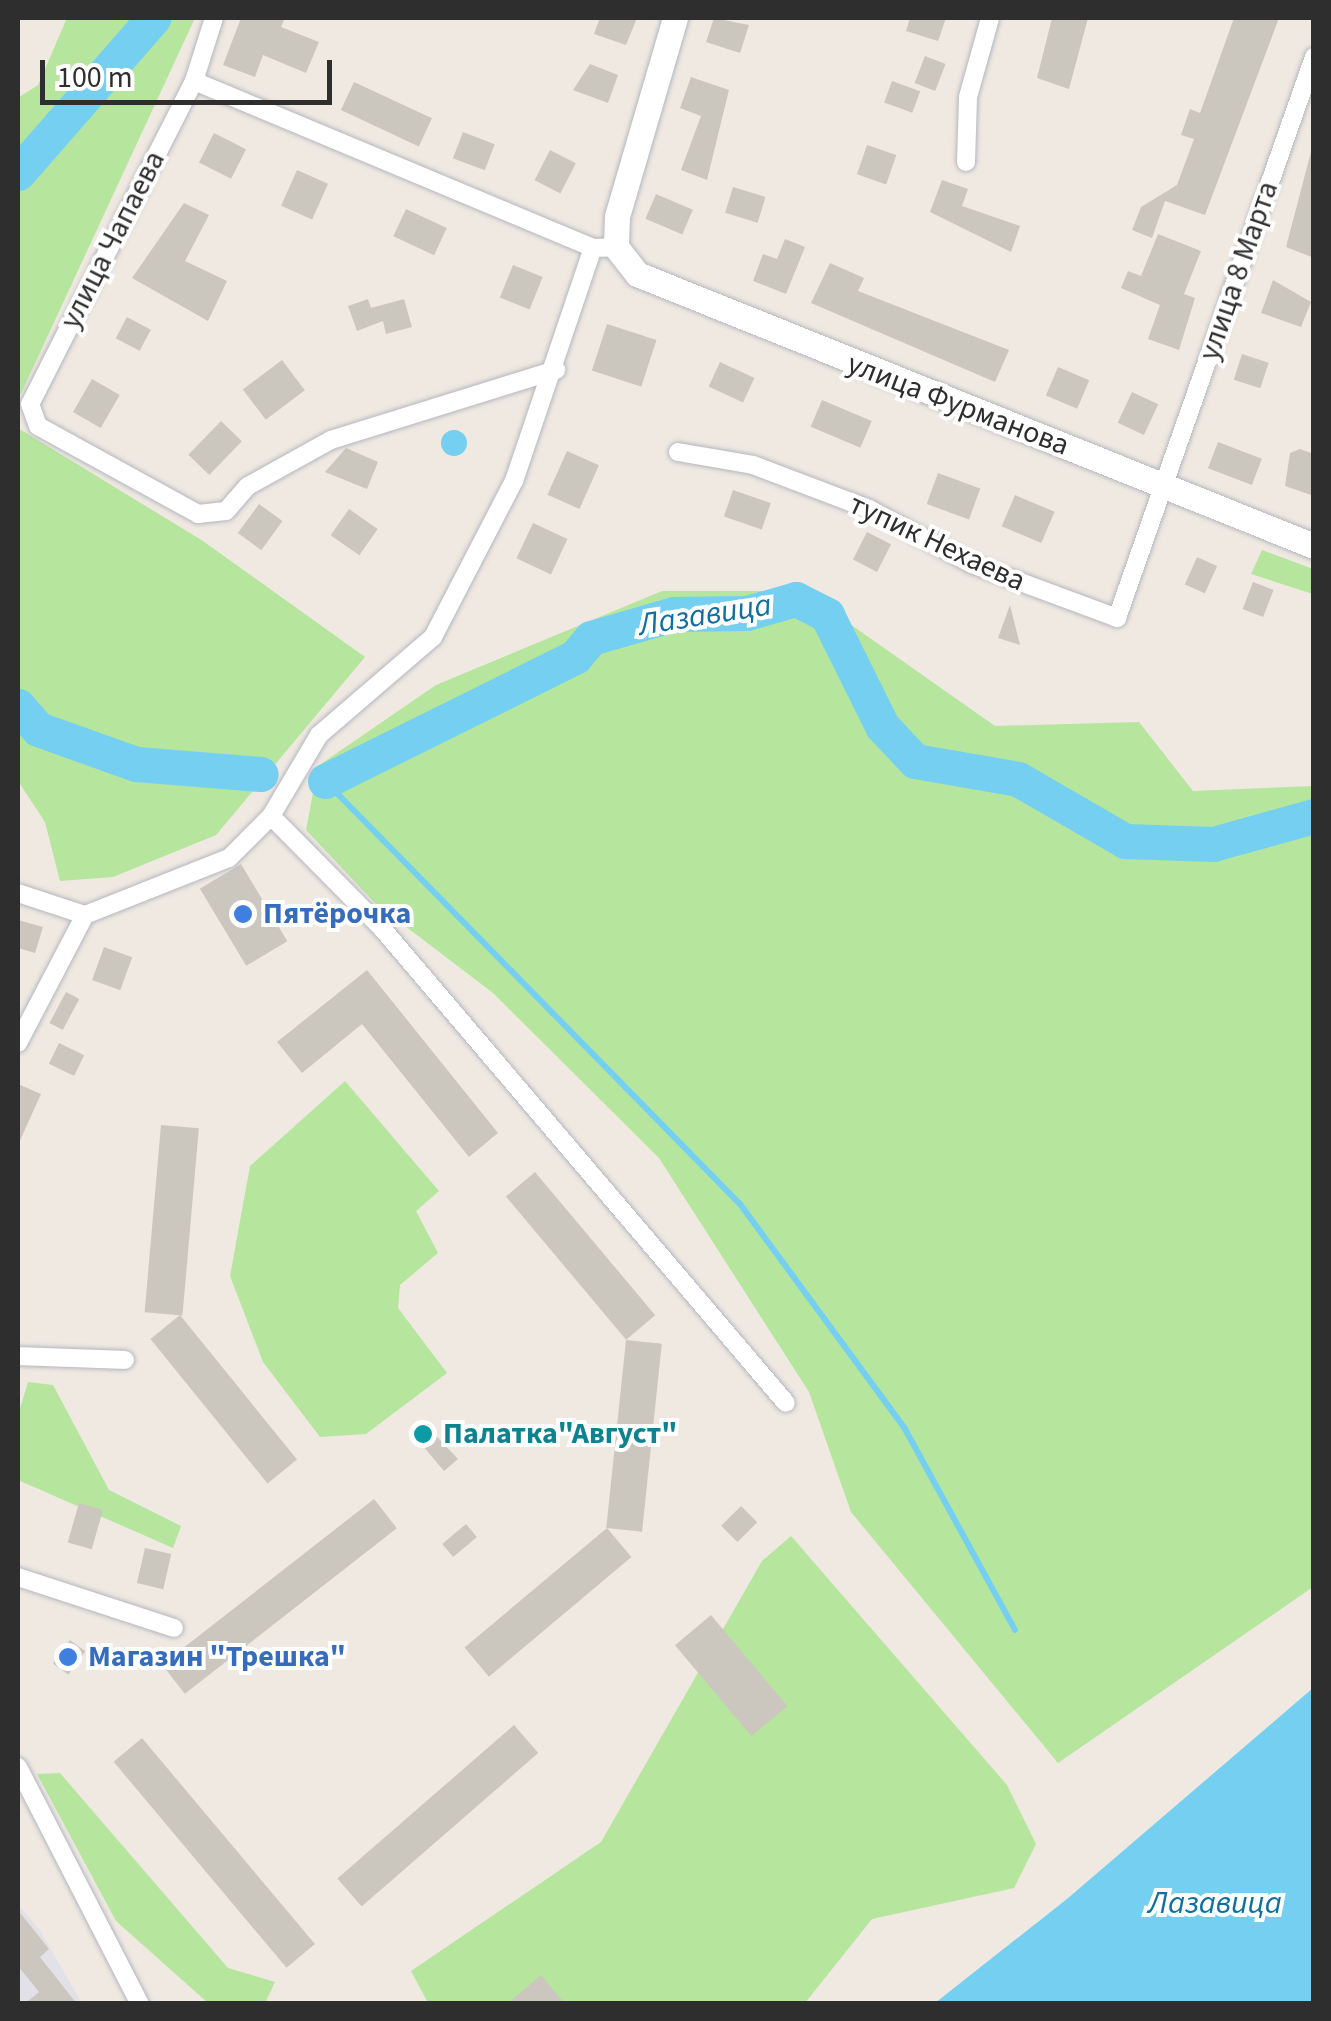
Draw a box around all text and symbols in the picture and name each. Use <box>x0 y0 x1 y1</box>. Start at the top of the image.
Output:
scale bar <box>45 40 338 102</box>
text: 100 m <box>57 56 133 99</box>
street label: улица Чапаева <box>53 145 173 335</box>
street label: улица 8 Марта <box>1192 177 1286 365</box>
street label: улица Фурманова <box>842 346 1074 464</box>
street label: тупик Нехаева <box>843 487 1031 599</box>
water label: Лазавица <box>636 586 774 644</box>
place label: Пятёрочка <box>263 896 411 932</box>
marker: Пятёрочка <box>232 903 254 925</box>
place label: Палатка"Август" <box>443 1416 677 1452</box>
marker: Палатка"Август" <box>412 1423 434 1445</box>
place label: Магазин "Трешка" <box>88 1639 346 1675</box>
marker: Магазин "Трешка" <box>57 1646 79 1668</box>
water label: Лазавица <box>1148 1884 1282 1922</box>

